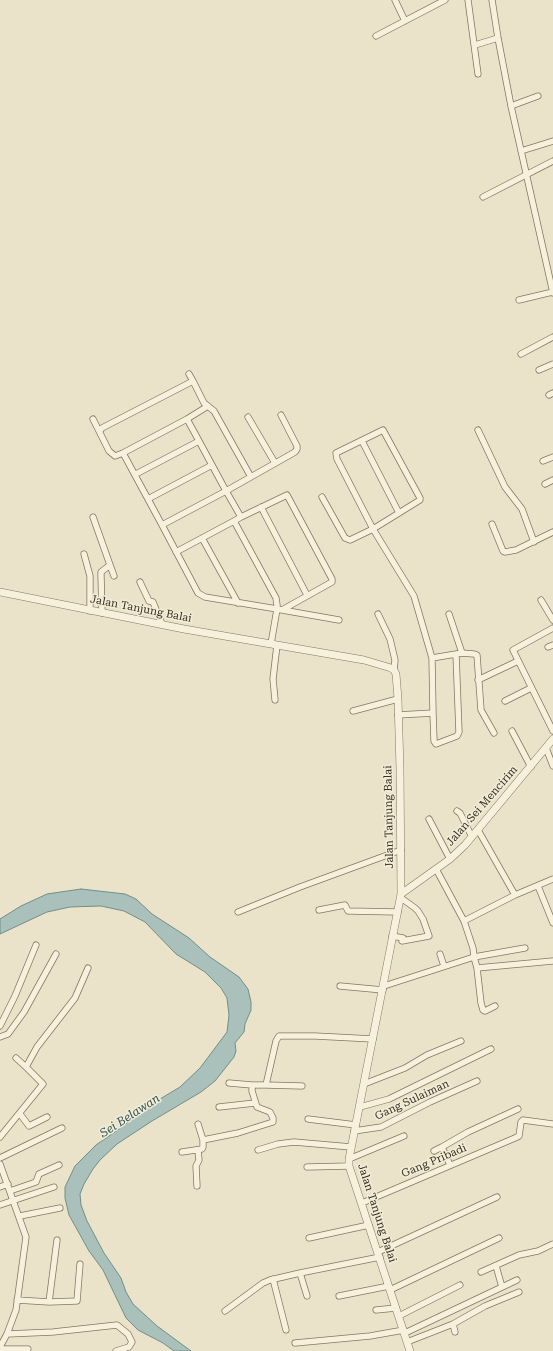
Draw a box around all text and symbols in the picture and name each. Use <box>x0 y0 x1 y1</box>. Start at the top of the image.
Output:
street label: Jalan Tanjung Balai <box>89 593 193 625</box>
street label: Jalan Sei Mencirim <box>444 763 520 849</box>
street label: Jalan Tanjung Balai <box>382 765 396 869</box>
street label: Gang Sulaiman <box>373 1077 451 1123</box>
water label: Sei Belawan <box>97 1091 163 1141</box>
street label: Gang Pribadi <box>400 1141 468 1181</box>
street label: Jalan Tanjung Balai <box>355 1162 399 1264</box>

